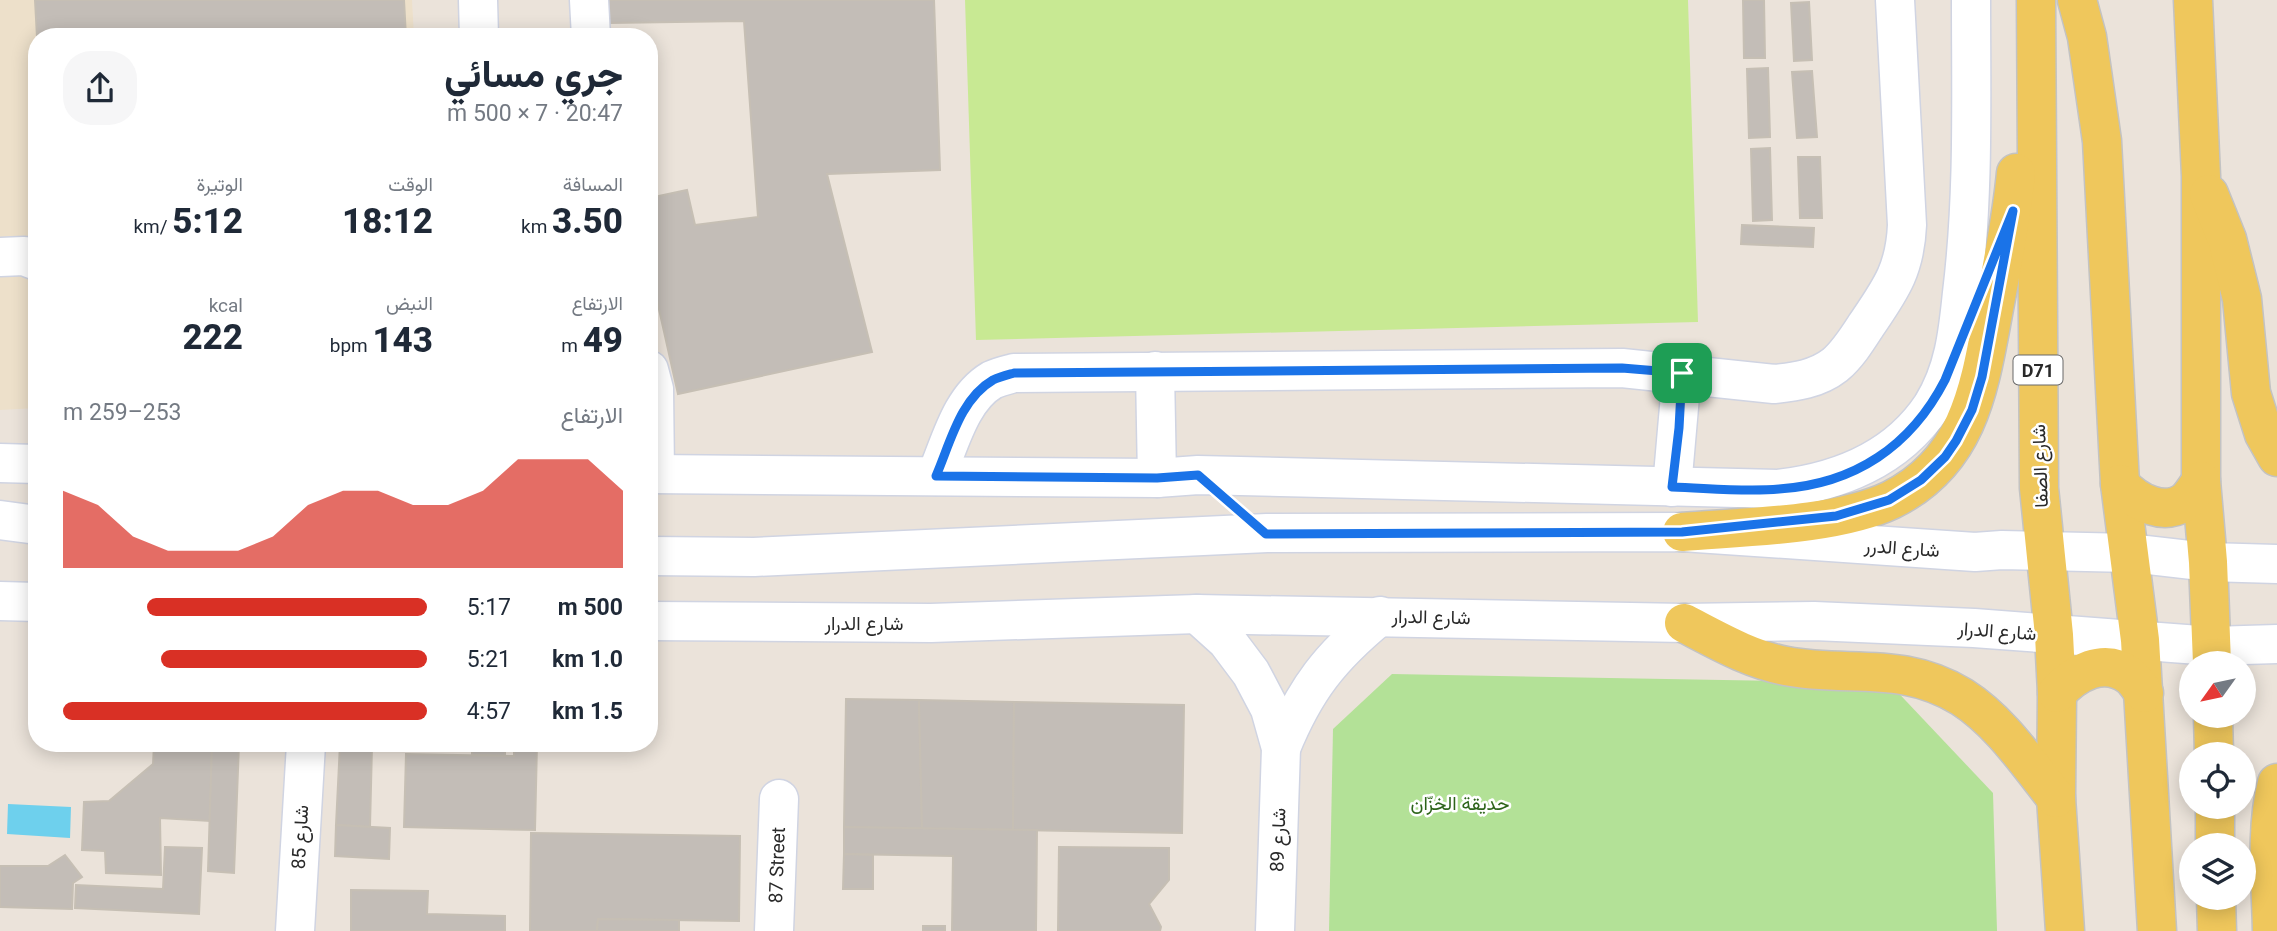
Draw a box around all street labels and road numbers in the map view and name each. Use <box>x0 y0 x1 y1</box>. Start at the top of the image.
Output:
road number: D71 <box>2014 356 2062 384</box>
street label: شارع الصفا <box>2027 424 2054 508</box>
street label: شارع الدرر <box>1862 534 1941 563</box>
street label: شارع الدرار <box>1390 605 1471 630</box>
street label: شارع الدرار <box>823 612 904 636</box>
street label: شارع الدرار <box>1956 617 2037 646</box>
street label: شارع 85 <box>287 804 314 870</box>
street label: شارع 89 <box>1265 807 1292 873</box>
street label: 87 Street <box>764 827 789 904</box>

